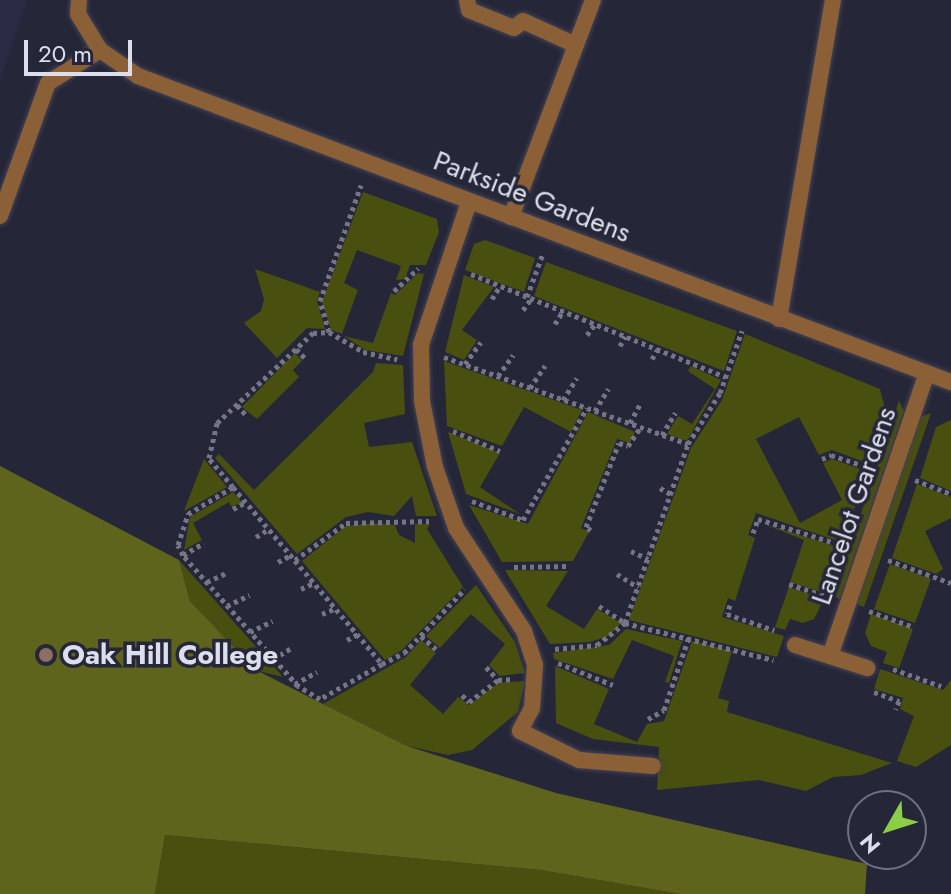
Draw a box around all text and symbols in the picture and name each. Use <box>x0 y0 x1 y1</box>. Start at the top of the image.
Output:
scale bar <box>28 24 136 74</box>
text: 20 m <box>38 36 92 71</box>
street label: Parkside Gardens <box>429 144 635 250</box>
street label: Lancelot Gardens <box>804 403 904 609</box>
place label: Oak Hill College <box>62 638 278 672</box>
marker: Oak Hill College <box>37 646 55 664</box>
north arrow <box>847 790 927 870</box>
text: N <box>852 827 888 861</box>

